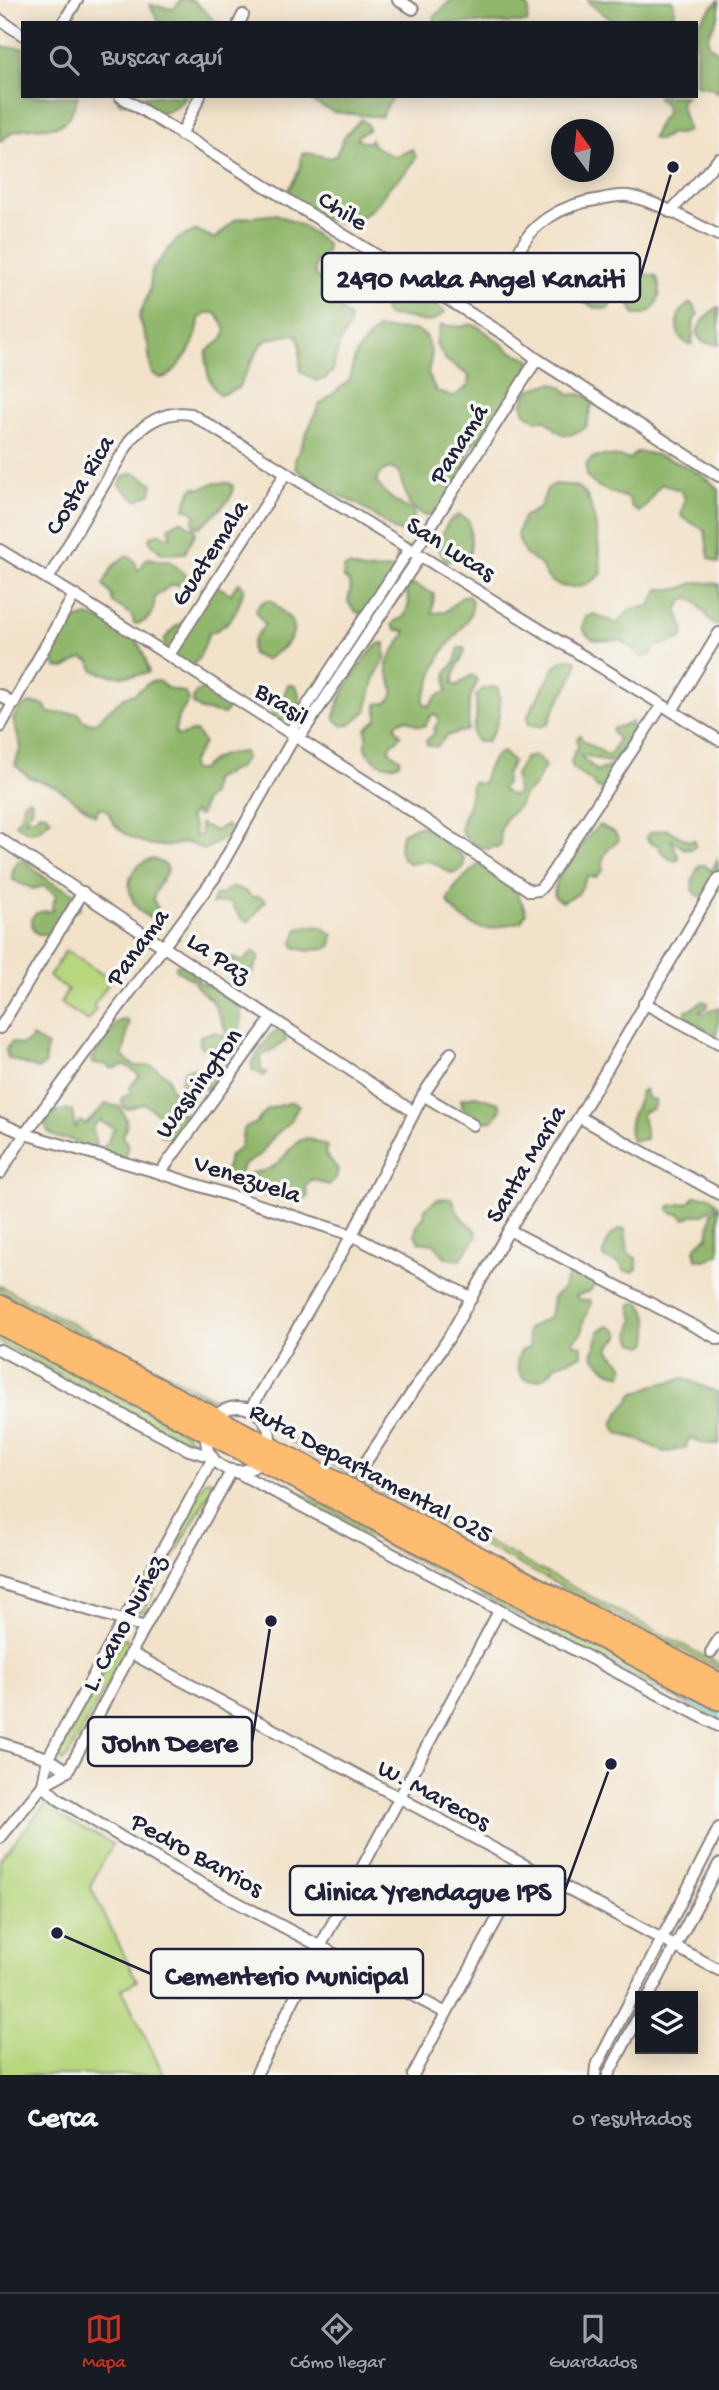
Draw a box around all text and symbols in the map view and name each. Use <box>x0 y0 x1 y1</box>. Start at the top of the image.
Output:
search box <box>21 21 698 98</box>
icon: search <box>45 41 83 79</box>
text: Buscar aquí <box>101 44 223 75</box>
north arrow <box>551 119 614 182</box>
street label: Chile <box>311 186 373 240</box>
callout: 2490 Maka Angel Kanaiti <box>322 253 640 302</box>
text: 2490 Maka Angel Kanaiti <box>336 265 626 298</box>
street label: Panamá <box>424 398 498 492</box>
street label: Costa Rica <box>40 429 125 542</box>
street label: Guatemala <box>166 494 258 613</box>
street label: San Lucas <box>399 511 501 591</box>
street label: Brasil <box>247 676 313 735</box>
street label: Panama <box>101 902 179 994</box>
street label: La Paz <box>180 927 257 993</box>
street label: Washington <box>150 1023 252 1146</box>
street label: Santa Maria <box>481 1100 576 1230</box>
street label: Venezuela <box>188 1149 306 1214</box>
street label: Ruta Departamental 025 <box>243 1398 497 1552</box>
street label: L. Cano Nuñez <box>77 1549 176 1698</box>
callout: John Deere <box>88 1717 252 1766</box>
text: John Deere <box>101 1729 239 1762</box>
street label: W. Marecos <box>371 1754 496 1840</box>
street label: Pedro Barrios <box>123 1807 269 1907</box>
callout: Clinica Yrendague IPS <box>290 1866 565 1915</box>
text: Clinica Yrendague IPS <box>305 1878 552 1911</box>
callout: Cementerio Municipal <box>151 1949 423 1998</box>
text: Cementerio Municipal <box>165 1962 409 1995</box>
map controls <box>635 1991 698 2054</box>
button: layers <box>635 1991 698 2054</box>
text: Cerca <box>28 2103 97 2138</box>
text: 0 resultados <box>572 2107 691 2134</box>
tab: Mapa <box>82 2310 126 2375</box>
tab: Cómo llegar <box>290 2310 385 2375</box>
tab: Guardados <box>549 2310 637 2375</box>

